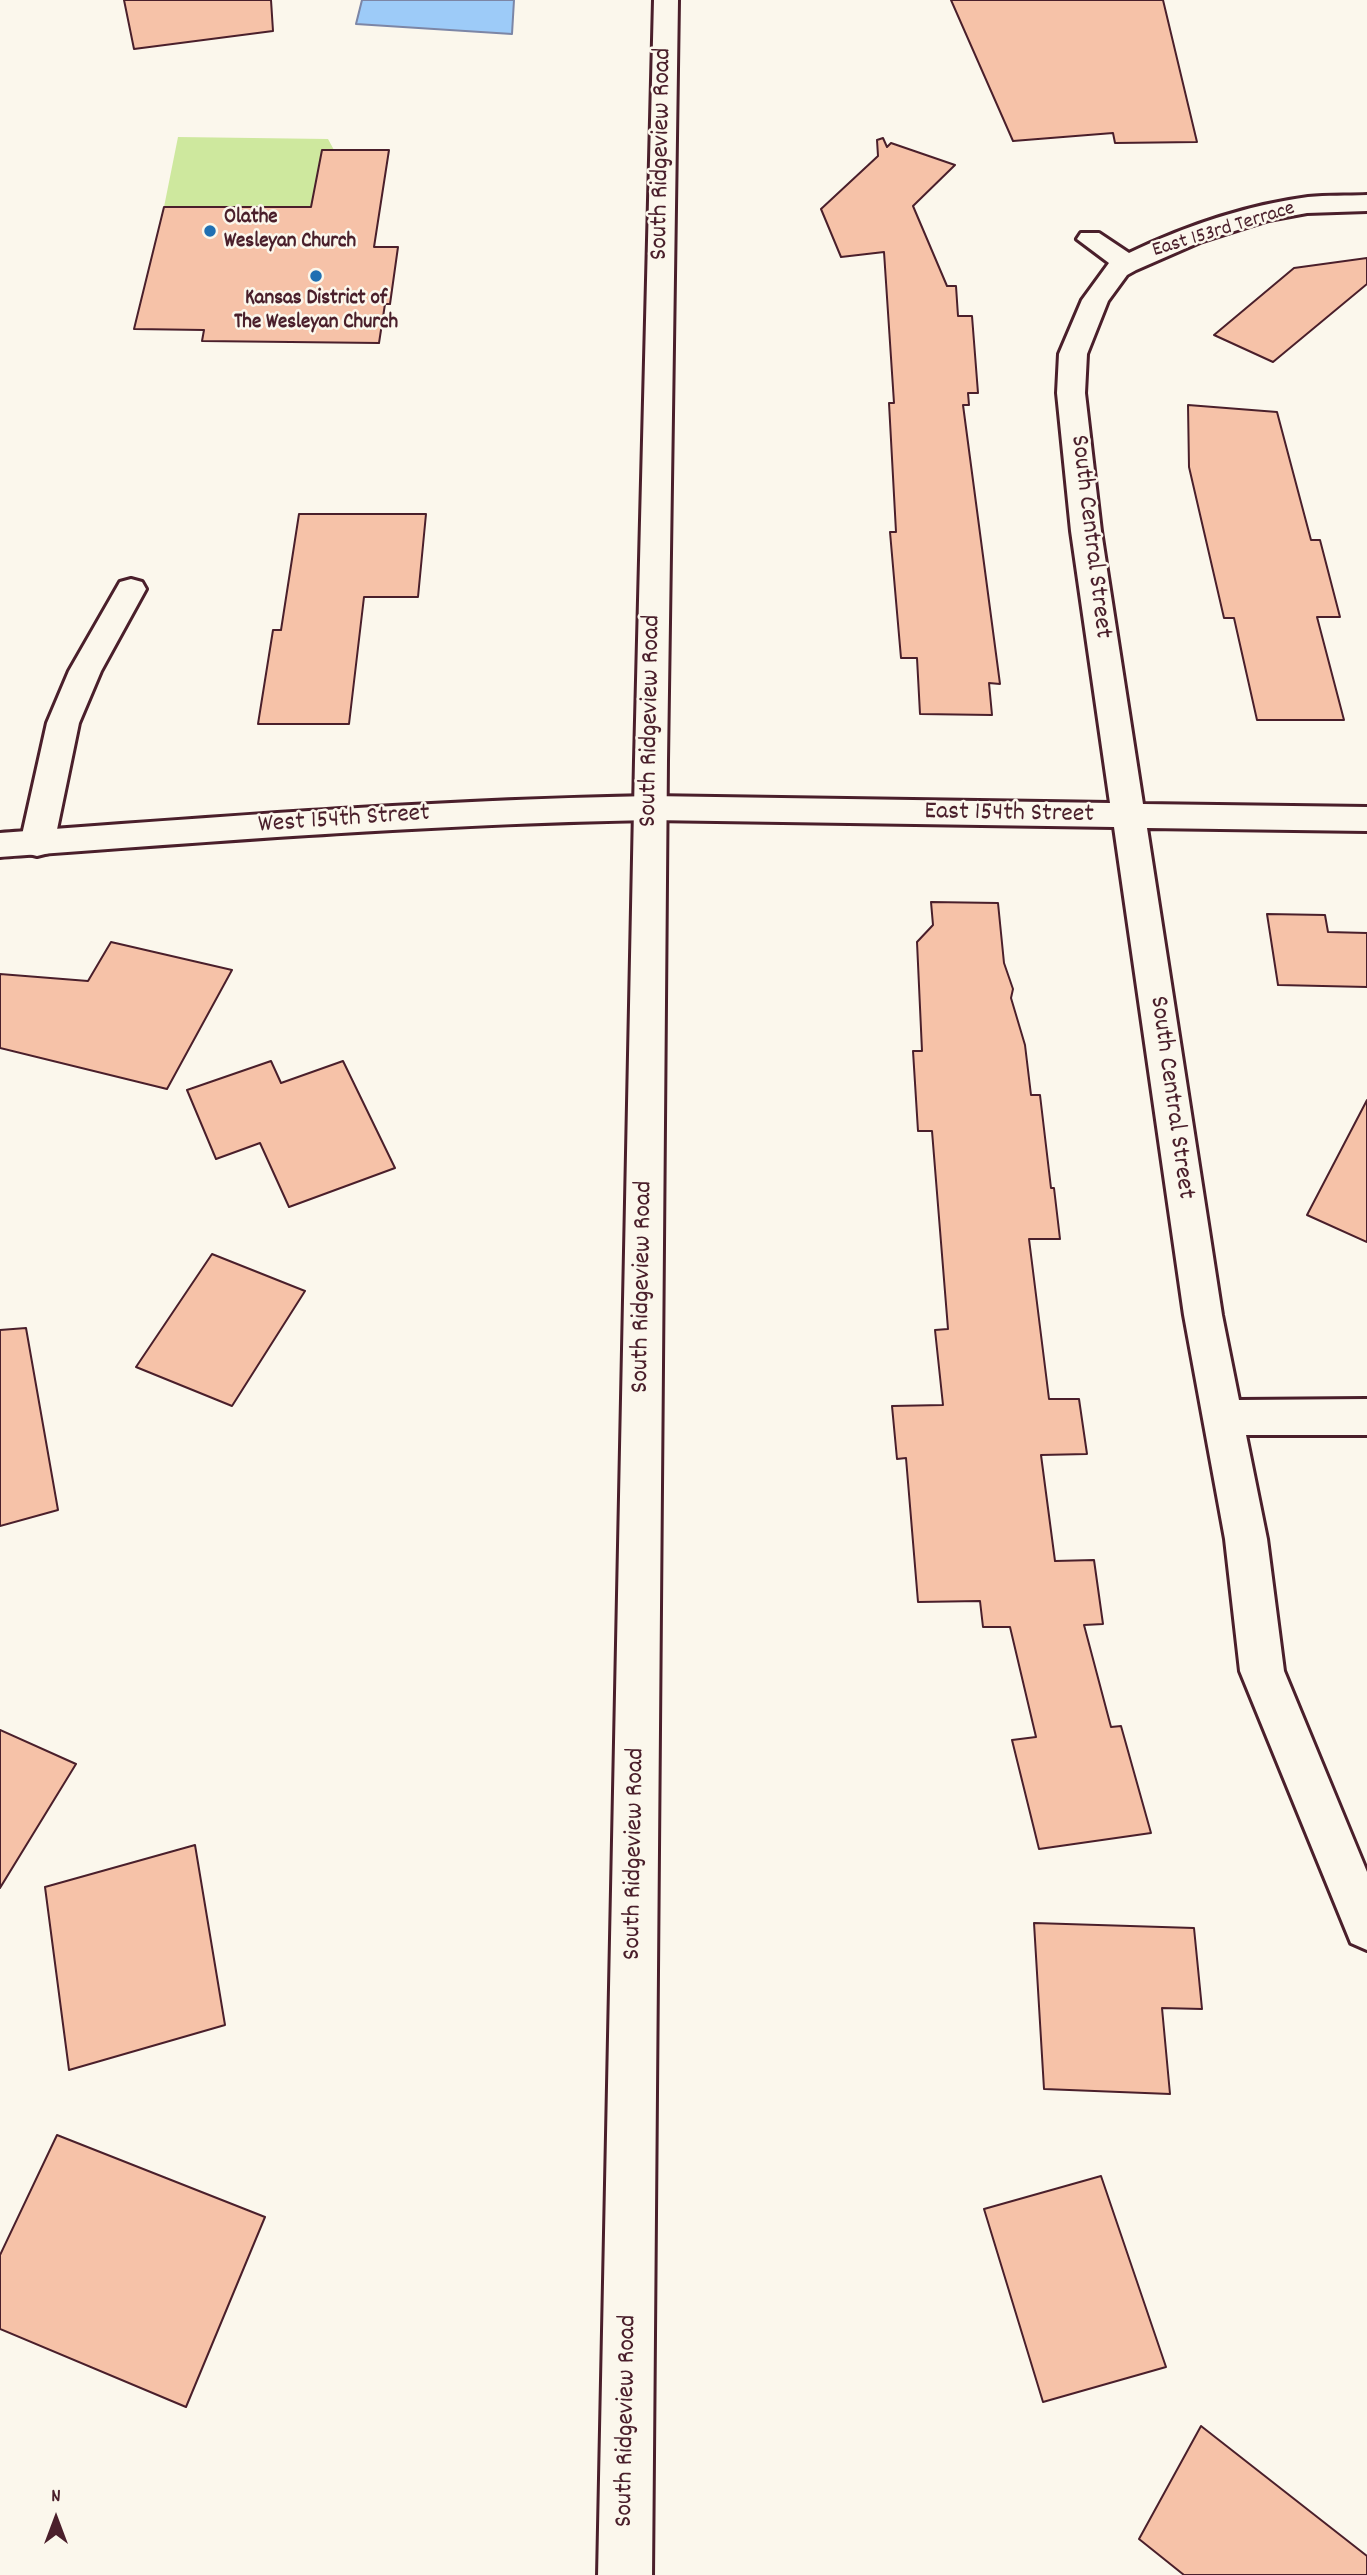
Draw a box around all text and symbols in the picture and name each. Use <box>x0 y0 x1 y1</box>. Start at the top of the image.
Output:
street label: South Ridgeview Road <box>646 47 680 261</box>
street label: East 153rd Terrace <box>1150 197 1298 265</box>
place label: Olathe Wesleyan Church <box>224 206 356 256</box>
marker: Olathe Wesleyan Church <box>202 223 218 239</box>
marker: Kansas District of The Wesleyan Church <box>308 268 324 284</box>
place label: Kansas District of The Wesleyan Church <box>234 287 398 337</box>
street label: South Central Street <box>1061 433 1117 641</box>
street label: South Ridgeview Road <box>635 614 669 828</box>
street label: East 154th Street <box>924 798 1094 832</box>
street label: West 154th Street <box>257 799 431 843</box>
street label: South Central Street <box>1140 994 1200 1202</box>
street label: South Ridgeview Road <box>627 1180 661 1394</box>
street label: South Ridgeview Road <box>619 1747 653 1961</box>
street label: South Ridgeview Road <box>611 2314 645 2528</box>
north arrow <box>21 2484 91 2554</box>
text: N <box>51 2484 61 2511</box>

